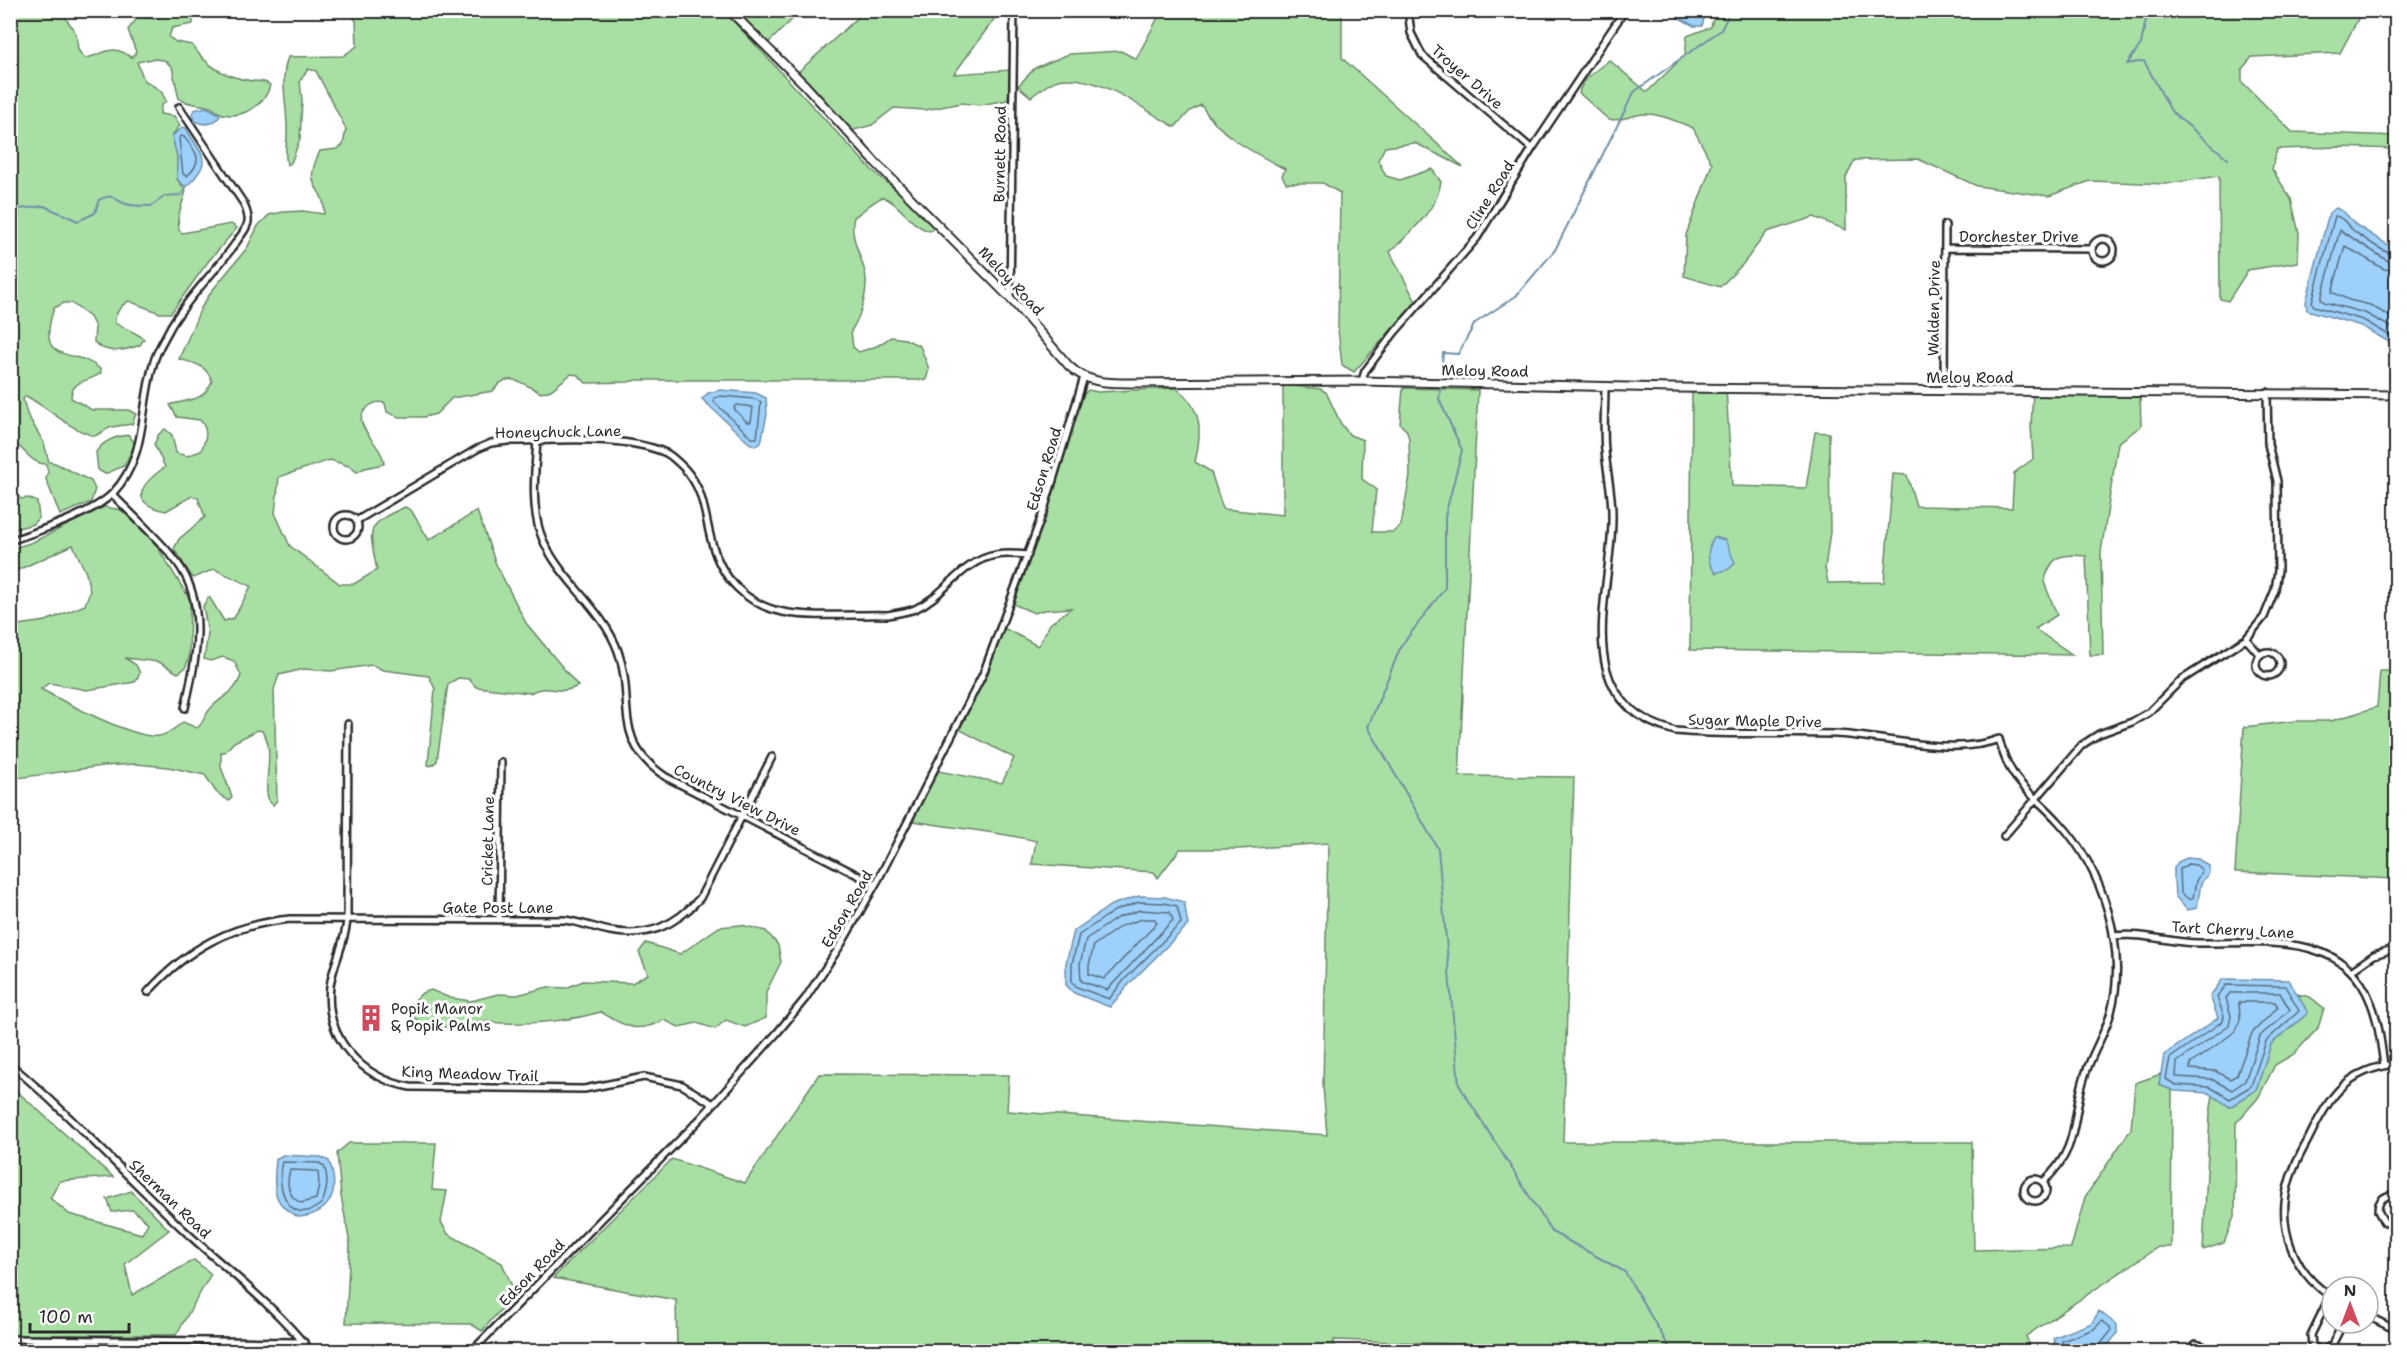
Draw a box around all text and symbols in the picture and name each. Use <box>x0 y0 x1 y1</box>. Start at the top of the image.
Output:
street label: Troyer Drive <box>1427 40 1507 114</box>
street label: Burnett Road <box>989 105 1011 203</box>
street label: Cline Road <box>1461 156 1519 233</box>
street label: Dorchester Drive <box>1959 227 2079 247</box>
street label: Meloy Road <box>974 242 1048 320</box>
street label: Walden Drive <box>1923 260 1945 356</box>
street label: Meloy Road <box>1441 360 1529 382</box>
street label: Meloy Road <box>1926 368 2014 388</box>
street label: Honeychuck Lane <box>494 421 622 443</box>
street label: Edson Road <box>1022 424 1066 513</box>
street label: Sugar Maple Drive <box>1688 710 1822 732</box>
street label: Country View Drive <box>670 759 804 841</box>
street label: Cricket Lane <box>477 796 499 886</box>
street label: Edson Road <box>817 866 878 951</box>
street label: Gate Post Lane <box>442 898 554 918</box>
street label: Tart Cherry Lane <box>2171 917 2295 943</box>
place label: Popik Manor & Popik Palms <box>391 999 491 1036</box>
building icon: Popik Manor & Popik Palms <box>356 1003 386 1033</box>
street label: King Meadow Trail <box>401 1062 539 1086</box>
street label: Sherman Road <box>125 1155 216 1243</box>
street label: Edson Road <box>495 1235 570 1311</box>
north arrow <box>2320 1275 2380 1335</box>
text: N <box>2344 1280 2356 1301</box>
scale bar <box>30 1296 129 1334</box>
text: 100 m <box>39 1305 93 1329</box>

